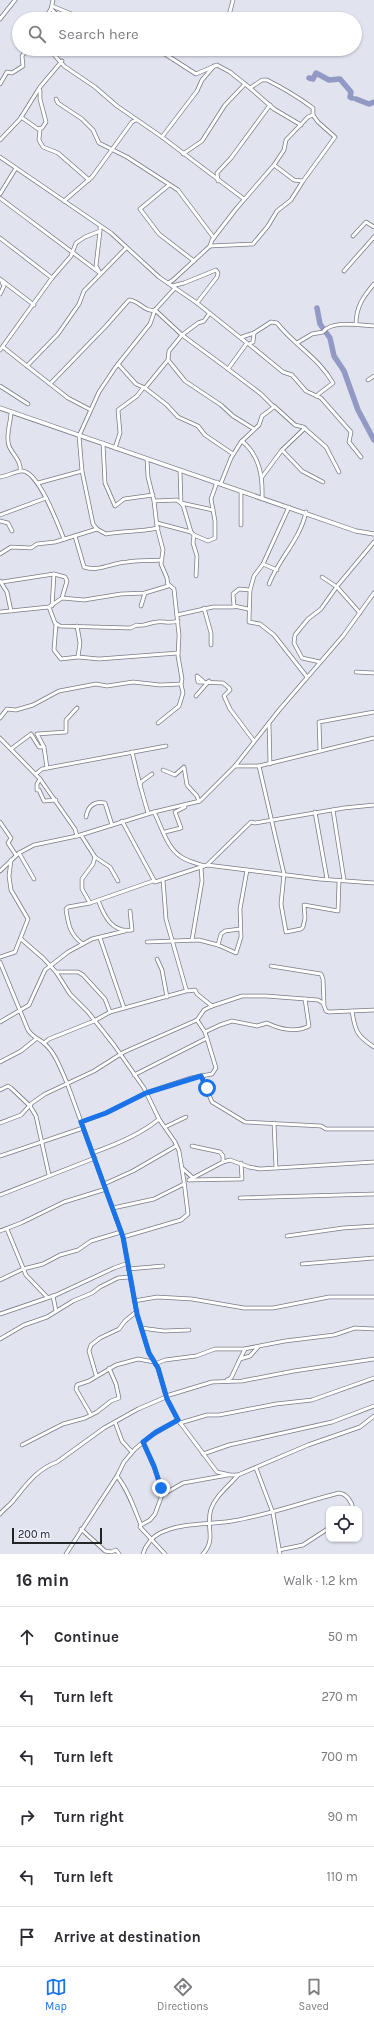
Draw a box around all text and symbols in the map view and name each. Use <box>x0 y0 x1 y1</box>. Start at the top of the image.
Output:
search box <box>12 12 362 56</box>
icon: search <box>26 23 48 45</box>
text: Search here <box>58 25 139 43</box>
route start <box>198 1079 216 1097</box>
route end <box>152 1479 170 1497</box>
map controls <box>326 1506 362 1542</box>
button: locate <box>326 1506 362 1542</box>
scale bar <box>12 1526 102 1545</box>
text: 200 m <box>18 1528 50 1541</box>
text: 16 min <box>16 1570 69 1590</box>
text: Walk · 1.2 km <box>283 1573 358 1588</box>
icon: ahead <box>16 1626 38 1648</box>
text: Continue <box>54 1628 119 1646</box>
text: 50 m <box>328 1629 358 1644</box>
icon: left <box>16 1686 38 1708</box>
text: Turn left <box>54 1688 113 1706</box>
text: 270 m <box>321 1689 358 1704</box>
icon: left <box>16 1746 38 1768</box>
text: Turn left <box>54 1748 113 1766</box>
text: 700 m <box>321 1749 358 1764</box>
icon: right <box>16 1806 38 1828</box>
text: Turn right <box>54 1808 124 1826</box>
text: 90 m <box>327 1809 358 1824</box>
icon: left <box>16 1866 38 1888</box>
text: Turn left <box>54 1868 113 1886</box>
text: 110 m <box>326 1869 358 1884</box>
icon: arrive <box>16 1926 38 1948</box>
text: Arrive at destination <box>54 1928 201 1946</box>
tab: Map <box>45 1976 67 2013</box>
tab: Directions <box>157 1976 209 2013</box>
tab: Saved <box>299 1976 329 2013</box>

